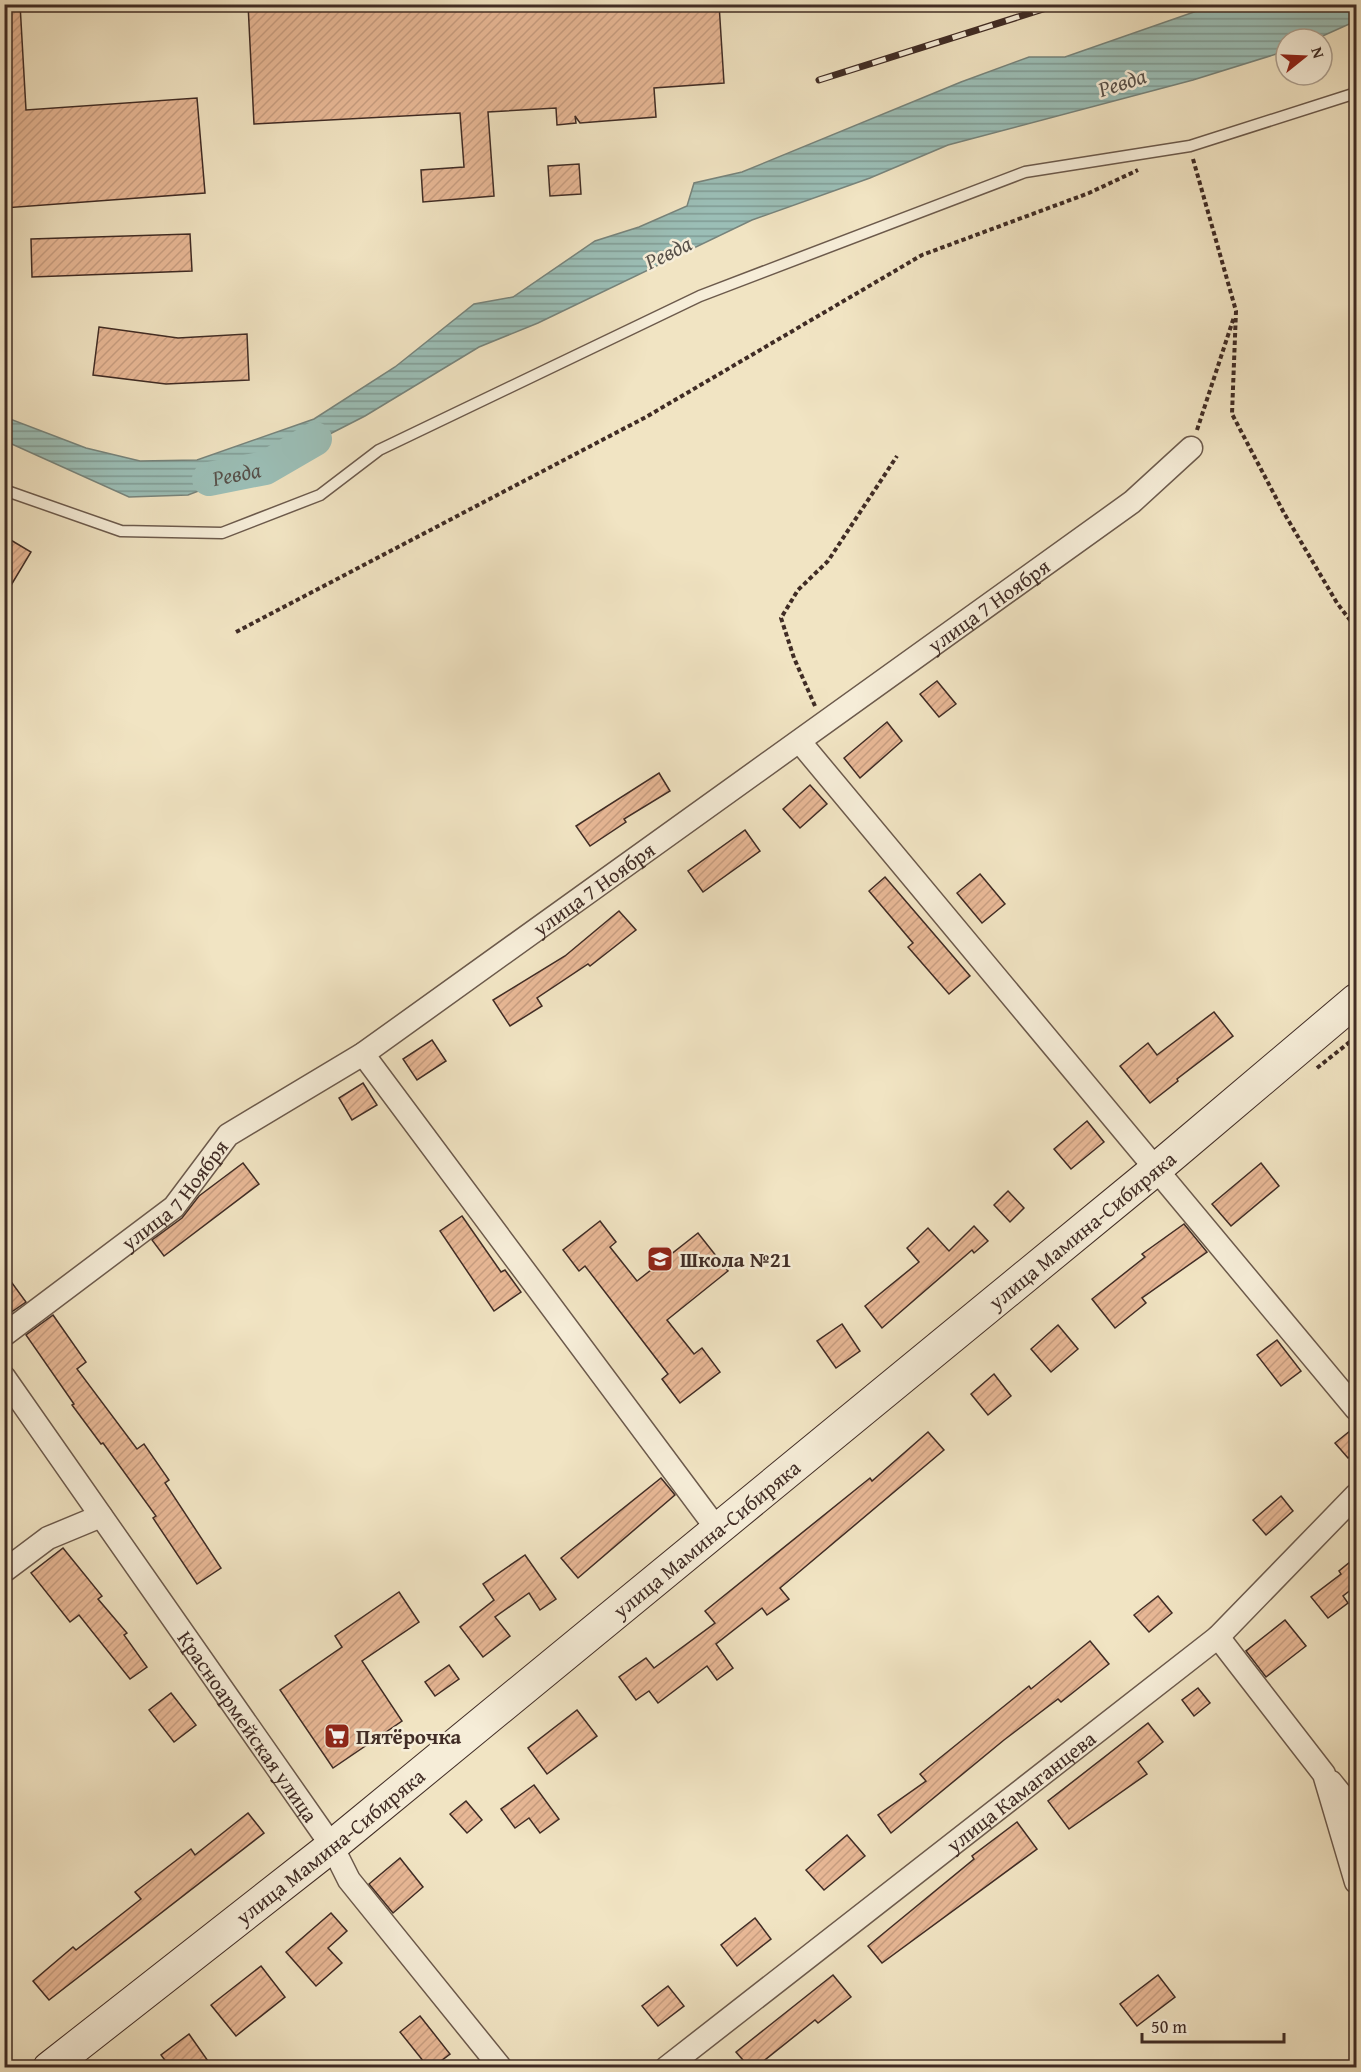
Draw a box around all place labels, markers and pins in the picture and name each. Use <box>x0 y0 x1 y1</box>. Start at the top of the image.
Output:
school or university icon: Школа №21 <box>645 1244 675 1274</box>
place label: Школа №21 <box>680 1244 792 1275</box>
supermarket icon: Пятёрочка <box>322 1721 352 1751</box>
place label: Пятёрочка <box>356 1721 462 1752</box>

